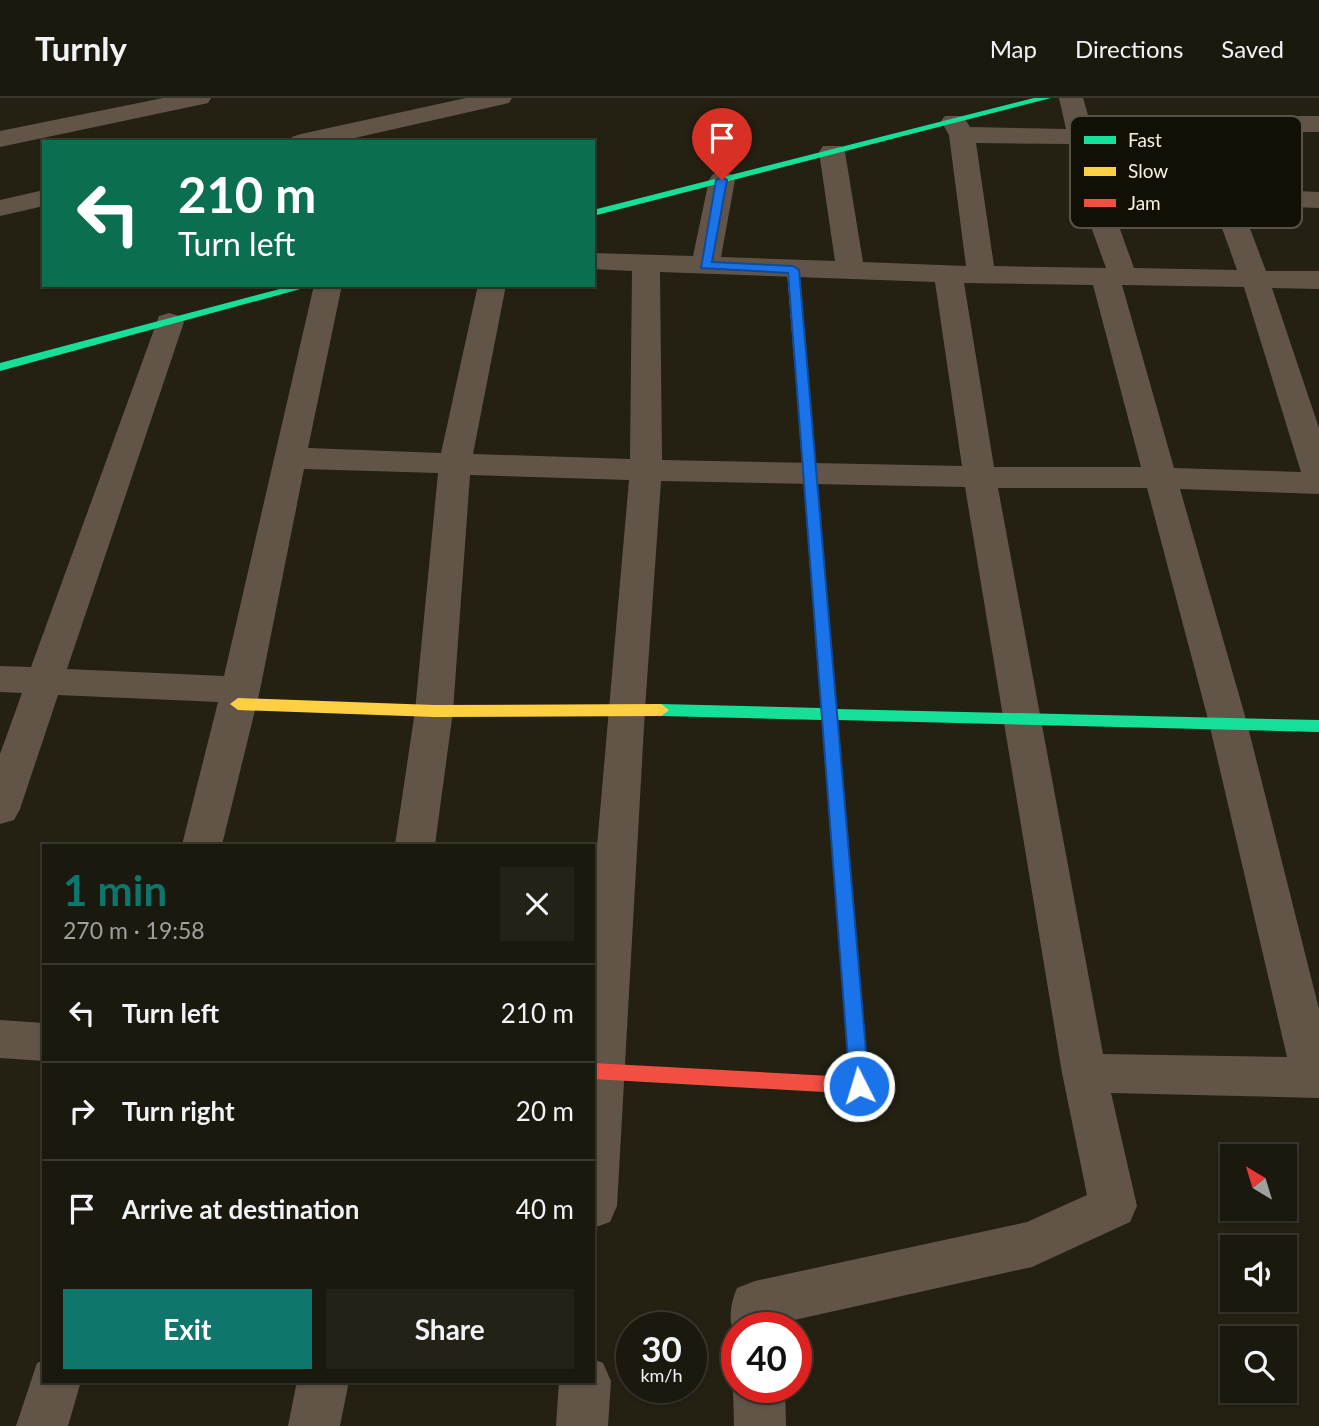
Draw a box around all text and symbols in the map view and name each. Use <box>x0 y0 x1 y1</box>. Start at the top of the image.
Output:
text: Turnly <box>35 28 127 68</box>
text: Map <box>990 34 1037 63</box>
text: Directions <box>1075 34 1183 63</box>
text: Saved <box>1221 34 1284 63</box>
pin <box>692 108 752 180</box>
legend <box>1070 116 1302 228</box>
icon: arrive <box>703 119 741 157</box>
text: Fast <box>1128 128 1162 151</box>
text: Slow <box>1128 159 1168 182</box>
text: 210 m <box>178 165 316 223</box>
icon: left <box>63 168 154 259</box>
text: Jam <box>1128 191 1161 214</box>
text: Turn left <box>178 224 295 263</box>
text: 1 min <box>63 865 167 915</box>
button: close <box>500 867 574 941</box>
text: 270 m · 19:58 <box>63 916 205 944</box>
icon: left <box>63 994 101 1032</box>
text: Turn left <box>122 997 219 1029</box>
text: 210 m <box>501 997 574 1029</box>
position arrow <box>822 1049 896 1123</box>
icon: right <box>63 1092 101 1130</box>
text: Turn right <box>122 1095 235 1127</box>
text: 20 m <box>516 1095 574 1127</box>
north arrow <box>1220 1144 1297 1222</box>
map controls <box>1220 1144 1297 1403</box>
icon: arrive <box>63 1190 101 1228</box>
text: Arrive at destination <box>122 1193 359 1225</box>
text: 40 m <box>516 1193 574 1225</box>
button: sound <box>1220 1235 1297 1312</box>
button: Exit <box>63 1289 312 1369</box>
button: Share <box>326 1289 574 1369</box>
speed limit sign: 40 <box>721 1312 812 1403</box>
button: search <box>1220 1326 1297 1403</box>
text: 30 <box>641 1327 682 1369</box>
text: km/h <box>640 1364 683 1386</box>

